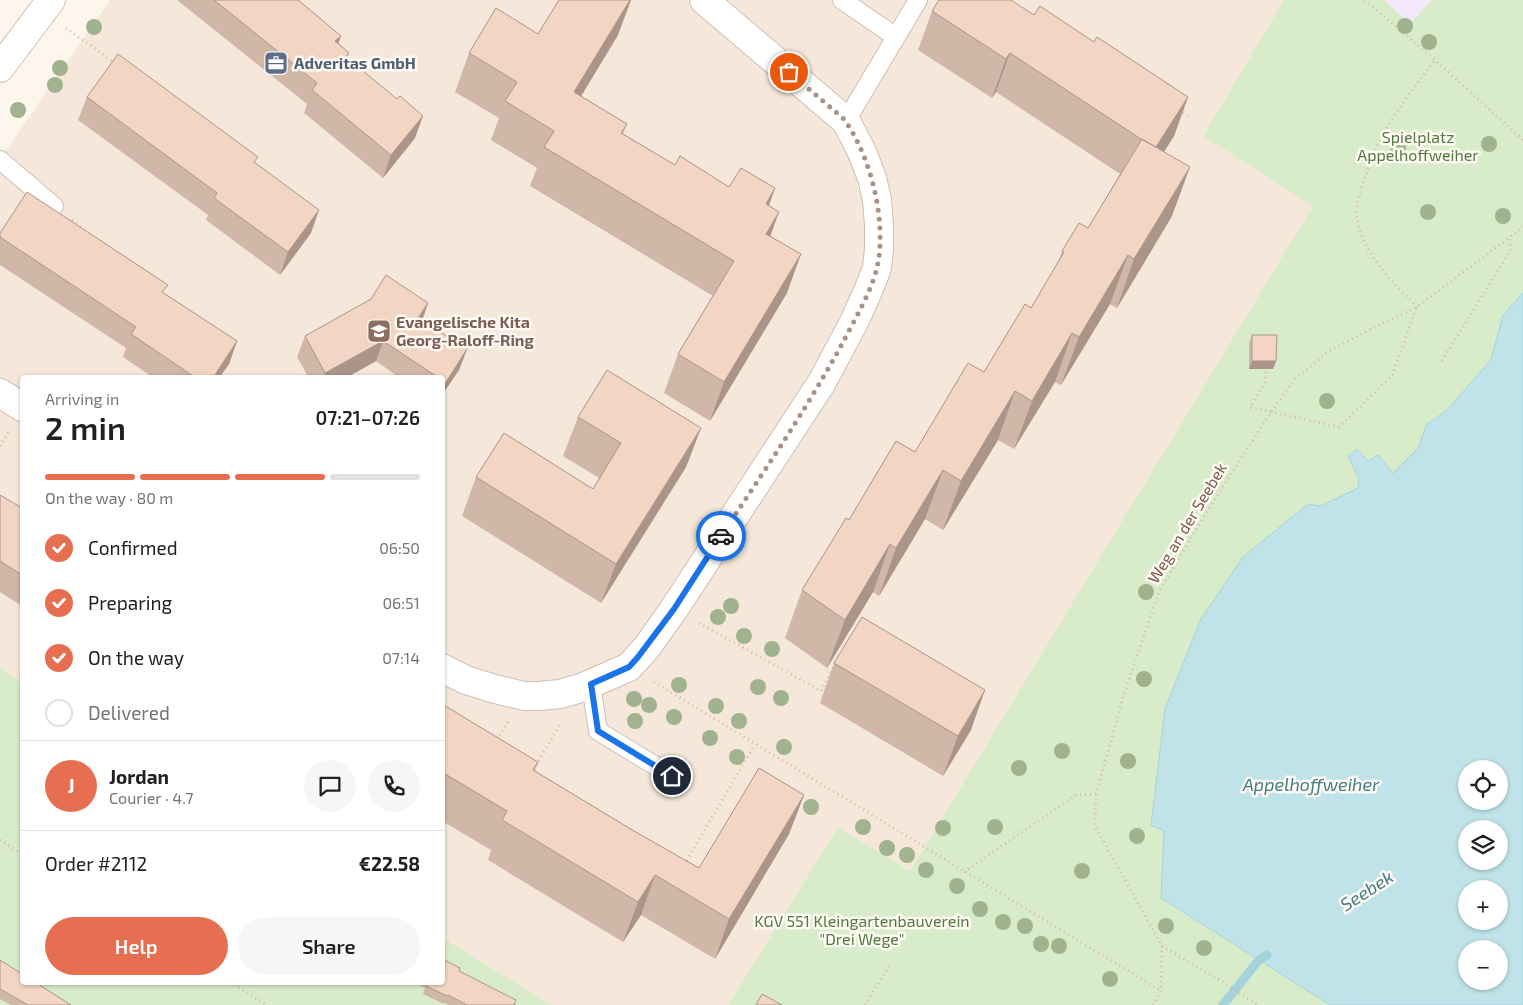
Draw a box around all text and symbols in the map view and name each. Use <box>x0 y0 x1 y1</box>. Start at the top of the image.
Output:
office icon: Adveritas GmbH <box>263 50 289 76</box>
pin <box>768 51 810 93</box>
place label: Adveritas GmbH <box>294 53 416 72</box>
icon: bag <box>775 58 803 86</box>
park label: Spielplatz Appelhoffweiher <box>1357 127 1479 164</box>
place label: Evangelische Kita Georg-Raloff-Ring <box>396 312 534 349</box>
school or university icon: Evangelische Kita Georg-Raloff-Ring <box>366 318 392 344</box>
text: Arriving in <box>45 389 119 408</box>
text: 07:21–07:26 <box>316 406 420 429</box>
text: 2 min <box>45 408 126 446</box>
street label: Weg an der Seebek <box>1143 459 1230 586</box>
text: On the way · 80 m <box>45 488 173 507</box>
courier <box>696 511 746 561</box>
icon: car <box>707 522 735 550</box>
icon: check <box>45 534 73 562</box>
text: Confirmed <box>88 536 178 559</box>
text: 06:50 <box>379 538 420 557</box>
icon: check <box>45 589 73 617</box>
text: Preparing <box>88 591 172 614</box>
text: 06:51 <box>382 593 420 612</box>
icon: check <box>45 644 73 672</box>
text: On the way <box>88 646 184 669</box>
text: 07:14 <box>382 648 420 667</box>
text: Delivered <box>88 701 170 724</box>
pin <box>651 755 693 797</box>
button: chat <box>304 760 356 812</box>
button: phone <box>368 760 420 812</box>
map controls <box>1458 760 1508 990</box>
button: locate <box>1458 760 1508 810</box>
icon: home <box>658 762 686 790</box>
text: Jordan <box>109 765 169 788</box>
water label: Appelhoffweiher <box>1242 773 1380 795</box>
text: J <box>67 774 75 797</box>
text: Courier · 4.7 <box>109 788 193 807</box>
button: layers <box>1458 820 1508 870</box>
text: Order #2112 <box>45 852 147 875</box>
text: €22.58 <box>359 852 420 875</box>
water label: Seebek <box>1336 865 1397 915</box>
button: + <box>1458 880 1508 930</box>
park label: KGV 551 Kleingartenbauverein "Drei Wege" <box>754 911 970 948</box>
button: Help <box>45 917 228 975</box>
button: Share <box>238 917 420 975</box>
button: − <box>1458 940 1508 990</box>

